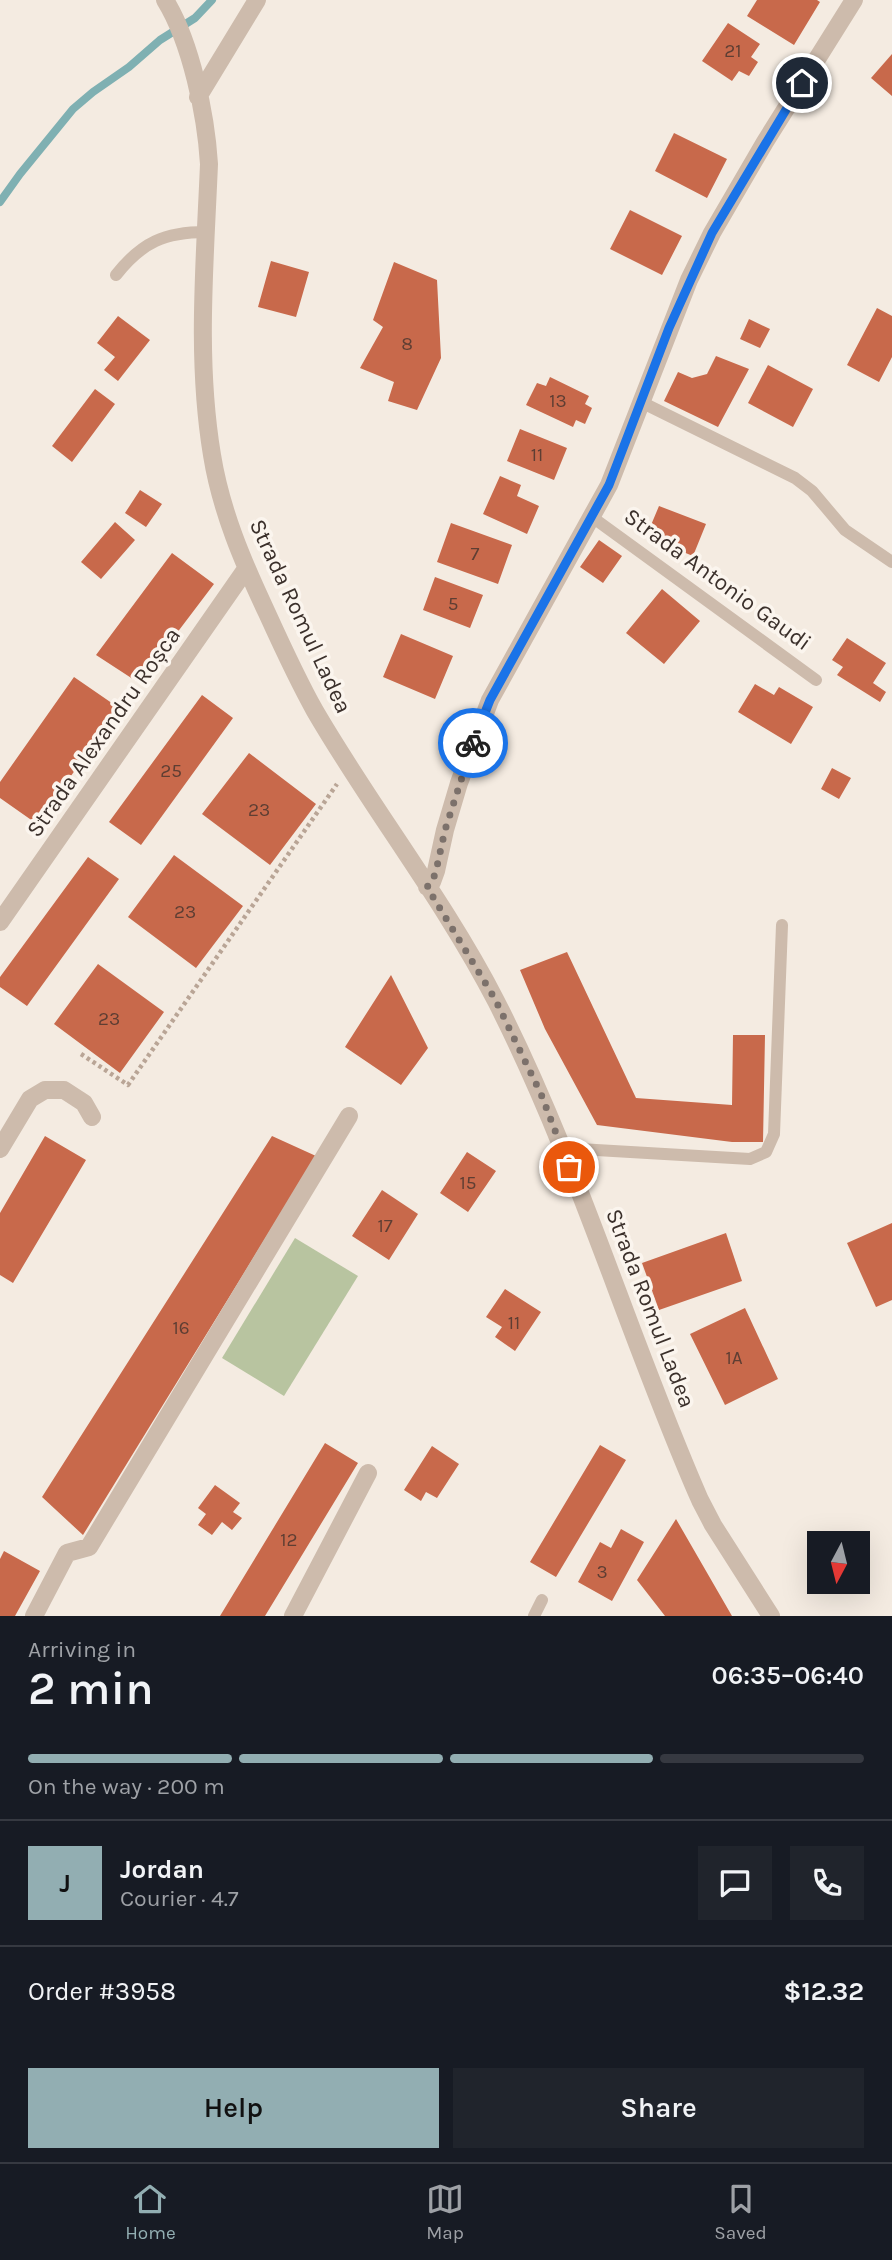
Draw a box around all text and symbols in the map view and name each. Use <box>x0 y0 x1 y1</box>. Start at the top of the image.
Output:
house number: 21 <box>724 40 742 62</box>
pin <box>772 53 832 113</box>
icon: home <box>783 64 821 102</box>
house number: 8 <box>401 333 413 355</box>
house number: 13 <box>549 390 567 412</box>
house number: 11 <box>531 444 543 466</box>
street label: Strada Antonio Gaudi <box>619 503 816 656</box>
street label: Strada Romul Ladea <box>244 515 357 717</box>
house number: 7 <box>471 543 480 565</box>
house number: 5 <box>448 593 458 615</box>
street label: Strada Alexandru Roșca <box>21 622 186 842</box>
courier <box>438 708 508 778</box>
icon: bike <box>454 724 492 762</box>
house number: 25 <box>160 760 182 782</box>
house number: 23 <box>248 799 270 821</box>
house number: 23 <box>174 901 196 923</box>
house number: 23 <box>98 1008 120 1030</box>
pin <box>539 1137 599 1197</box>
icon: bag <box>550 1148 588 1186</box>
house number: 15 <box>459 1172 477 1194</box>
street label: Strada Romul Ladea <box>600 1205 701 1411</box>
house number: 17 <box>377 1215 393 1237</box>
house number: 11 <box>508 1312 520 1334</box>
house number: 16 <box>172 1317 190 1339</box>
house number: 1A <box>725 1347 743 1369</box>
house number: 12 <box>280 1529 298 1551</box>
north arrow <box>807 1531 870 1594</box>
map controls <box>807 1531 870 1594</box>
house number: 3 <box>596 1561 608 1583</box>
text: Arriving in <box>28 1636 136 1663</box>
text: 06:35–06:40 <box>712 1660 864 1691</box>
text: 2 min <box>28 1662 154 1716</box>
text: On the way · 200 m <box>28 1773 225 1800</box>
button: chat <box>698 1846 772 1920</box>
button: phone <box>790 1846 864 1920</box>
text: Jordan <box>120 1854 204 1885</box>
text: J <box>59 1868 71 1899</box>
text: Courier · 4.7 <box>120 1885 239 1912</box>
text: Order #3958 <box>28 1976 176 2007</box>
text: $12.32 <box>784 1976 864 2007</box>
button: Help <box>28 2068 439 2148</box>
button: Share <box>453 2068 864 2148</box>
tab: Home <box>125 2180 176 2244</box>
tab: Map <box>426 2180 464 2244</box>
tab: Saved <box>714 2180 767 2244</box>

